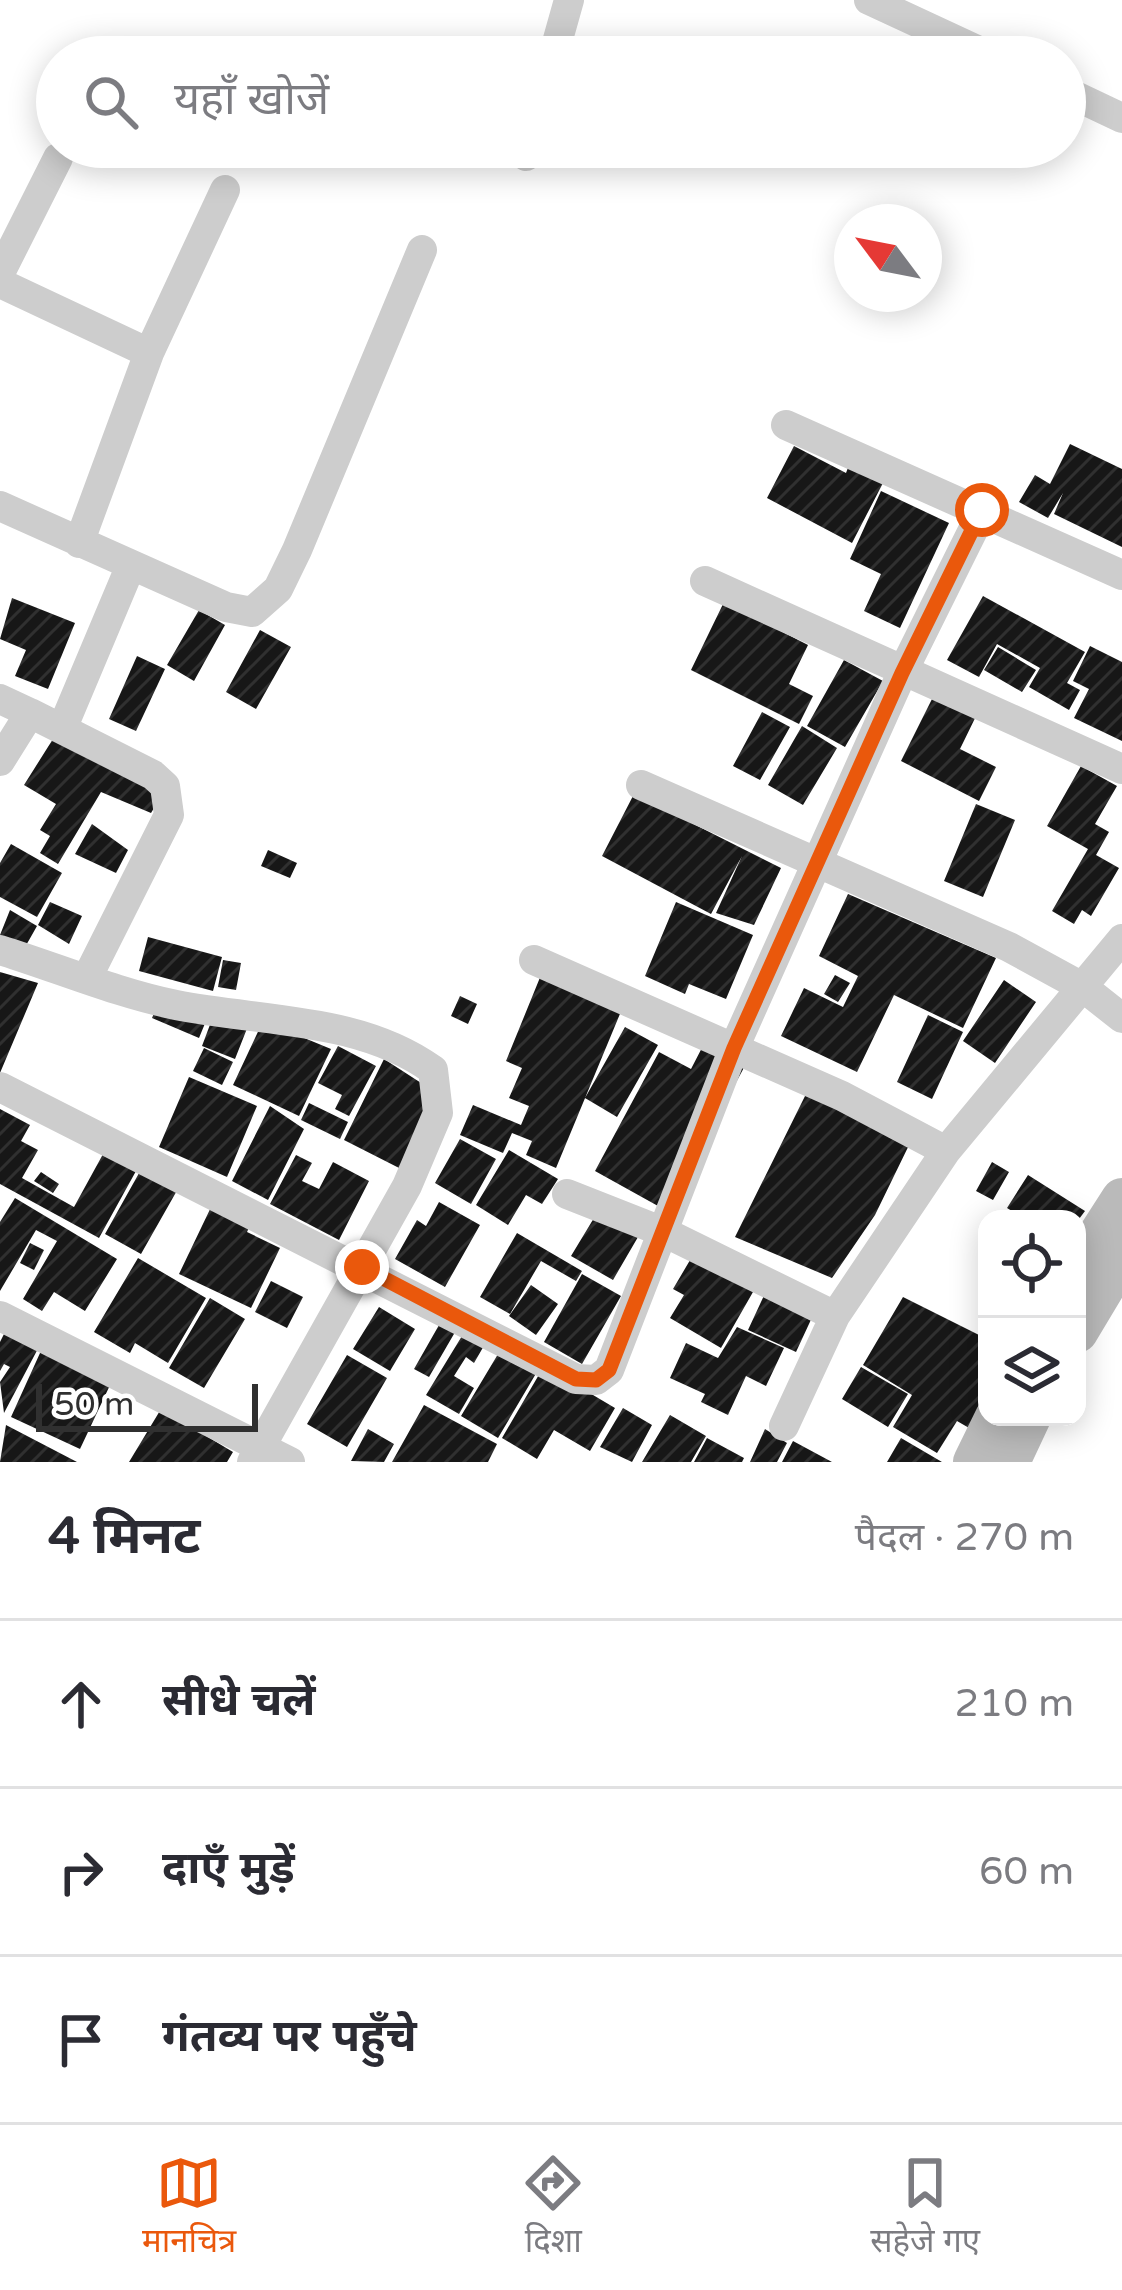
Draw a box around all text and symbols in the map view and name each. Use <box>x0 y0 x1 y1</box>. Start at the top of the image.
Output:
search box <box>36 36 1086 168</box>
icon: search <box>78 69 144 135</box>
text: यहाँ खोजें <box>174 73 329 127</box>
north arrow <box>834 204 942 312</box>
route start <box>955 483 1009 537</box>
map controls <box>978 1210 1086 1426</box>
button: locate <box>978 1210 1086 1318</box>
route end <box>335 1240 389 1294</box>
button: layers <box>978 1318 1086 1426</box>
scale bar <box>36 1378 258 1431</box>
text: 50 m <box>54 1385 134 1424</box>
text: 4 मिनट <box>48 1506 200 1568</box>
text: पैदल · 270 m <box>855 1514 1074 1561</box>
icon: ahead <box>48 1671 114 1737</box>
text: सीधे चलें <box>162 1674 316 1728</box>
text: 210 m <box>955 1680 1074 1727</box>
icon: right <box>48 1839 114 1905</box>
text: दाएँ मुड़ें <box>162 1842 295 1896</box>
text: 60 m <box>979 1848 1074 1895</box>
icon: arrive <box>48 2007 114 2073</box>
text: गंतव्य पर पहुँचे <box>162 2010 417 2064</box>
tab: मानचित्र <box>142 2150 236 2265</box>
tab: दिशा <box>520 2150 586 2265</box>
tab: सहेजे गए <box>870 2150 980 2265</box>

